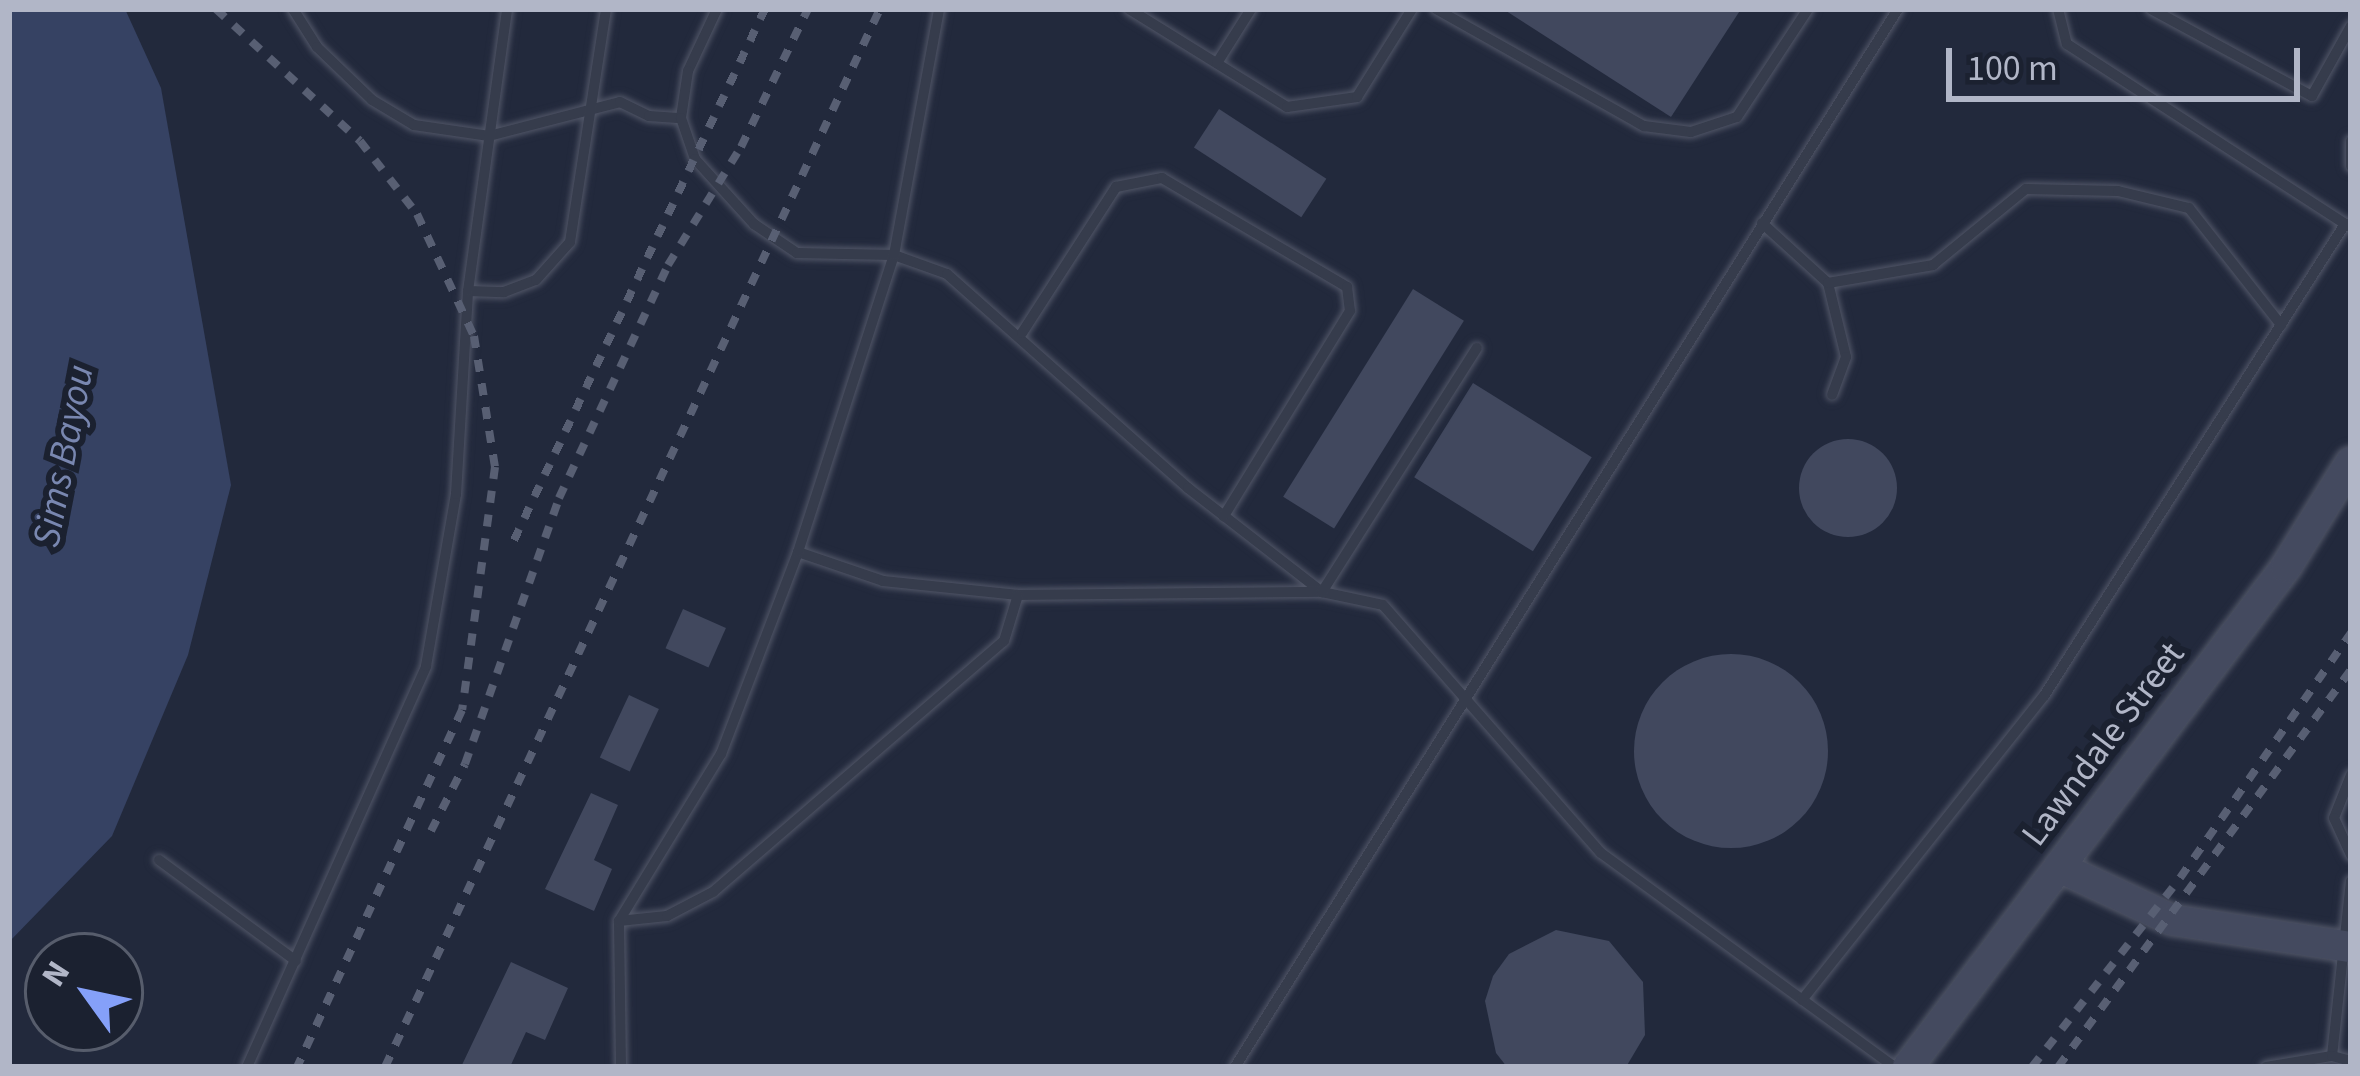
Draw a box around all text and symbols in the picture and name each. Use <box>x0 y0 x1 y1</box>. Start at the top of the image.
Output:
scale bar <box>1952 24 2306 98</box>
text: 100 m <box>1967 43 2058 94</box>
water label: Sims Bayou <box>23 361 105 551</box>
street label: Lawndale Street <box>2012 634 2194 854</box>
north arrow <box>24 932 144 1052</box>
text: N <box>30 952 82 996</box>

